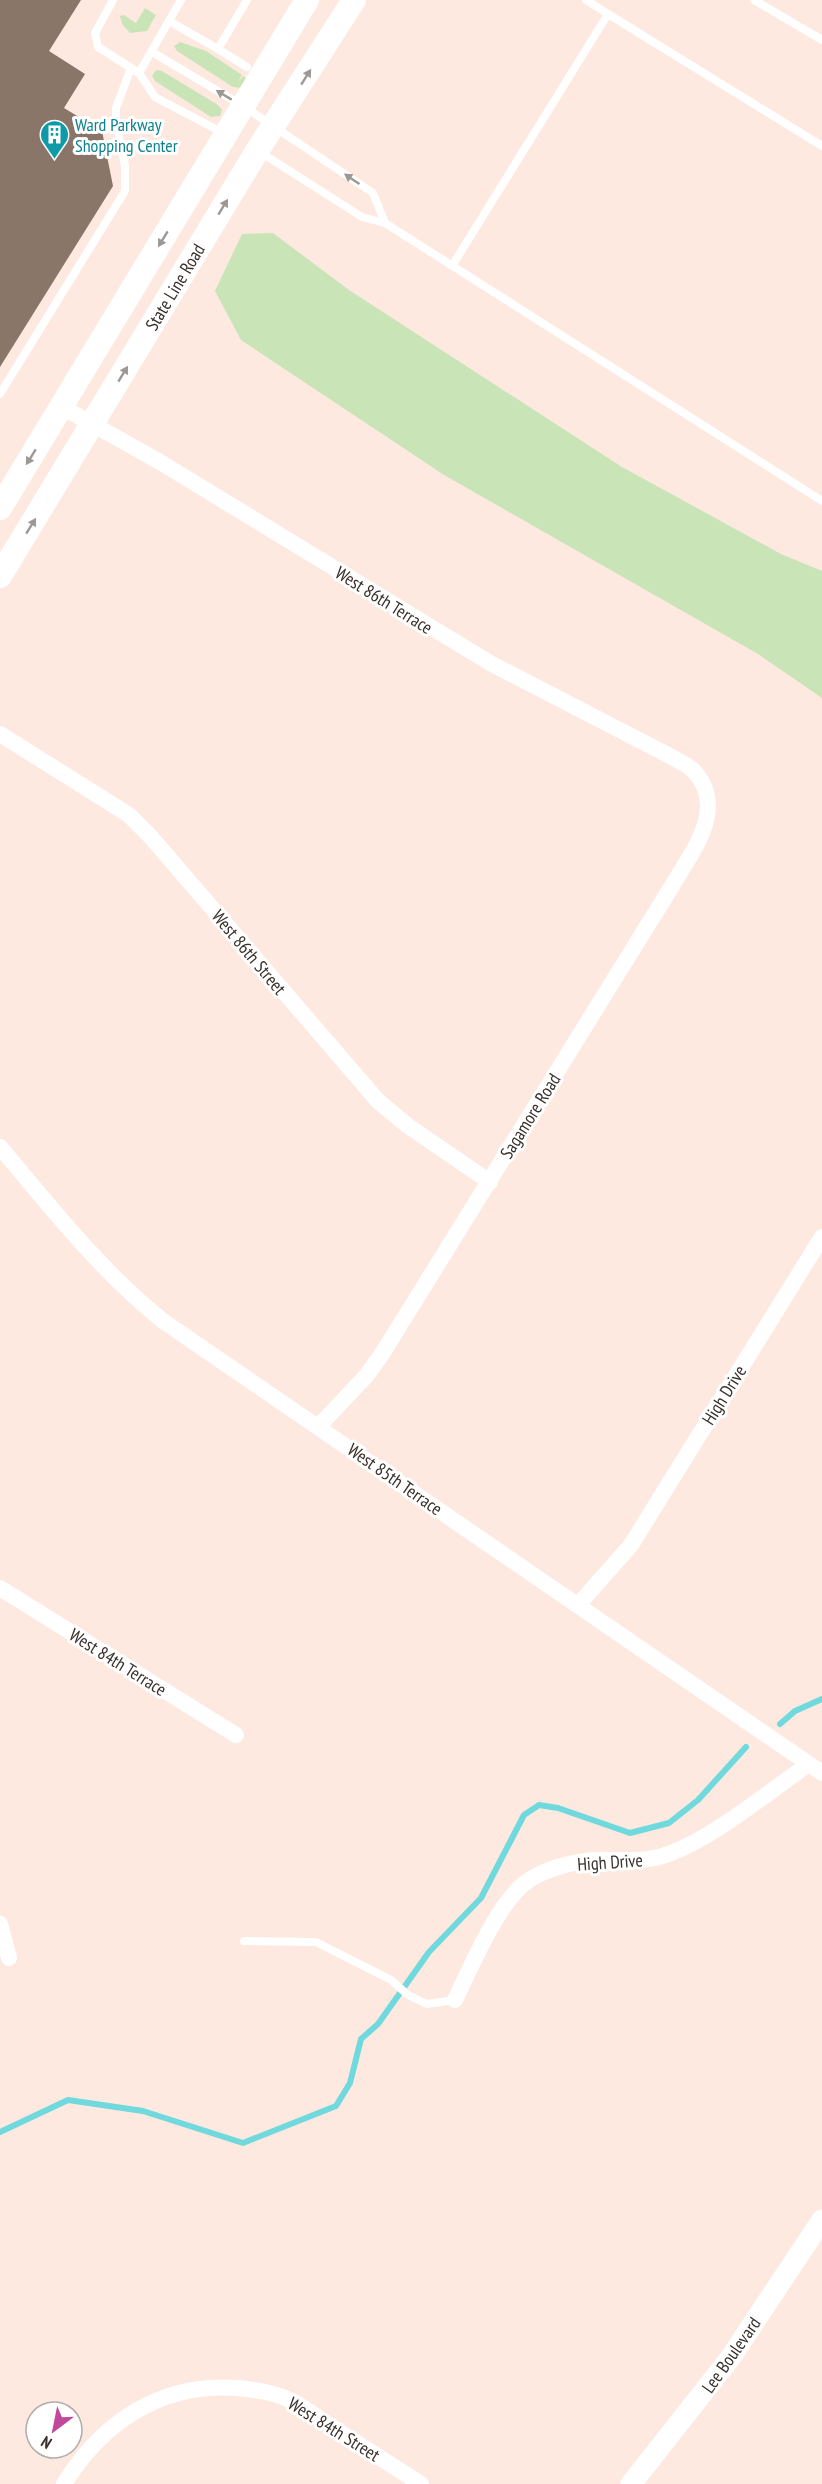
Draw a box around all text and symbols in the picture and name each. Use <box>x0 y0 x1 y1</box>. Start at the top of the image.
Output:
one-way arrow <box>300 69 311 85</box>
one-way arrow <box>216 89 232 100</box>
place label: Ward Parkway Shopping Center <box>75 113 178 157</box>
building icon: Ward Parkway Shopping Center <box>38 118 70 160</box>
one-way arrow <box>344 173 360 185</box>
one-way arrow <box>218 198 228 215</box>
one-way arrow <box>157 231 168 247</box>
street label: State Line Road <box>140 239 210 335</box>
one-way arrow <box>118 365 128 382</box>
one-way arrow <box>26 449 37 465</box>
one-way arrow <box>25 518 36 534</box>
street label: West 86th Terrace <box>331 561 437 639</box>
street label: West 86th Street <box>207 905 291 999</box>
street label: Sagamore Road <box>495 1069 565 1163</box>
street label: High Drive <box>697 1361 751 1429</box>
street label: West 85th Terrace <box>343 1438 447 1520</box>
street label: West 84th Terrace <box>65 1623 171 1701</box>
street label: High Drive <box>576 1848 644 1876</box>
street label: Lee Boulevard <box>696 2313 766 2397</box>
street label: West 84th Street <box>284 2392 384 2466</box>
north arrow <box>24 2400 84 2460</box>
text: N <box>37 2432 55 2453</box>

